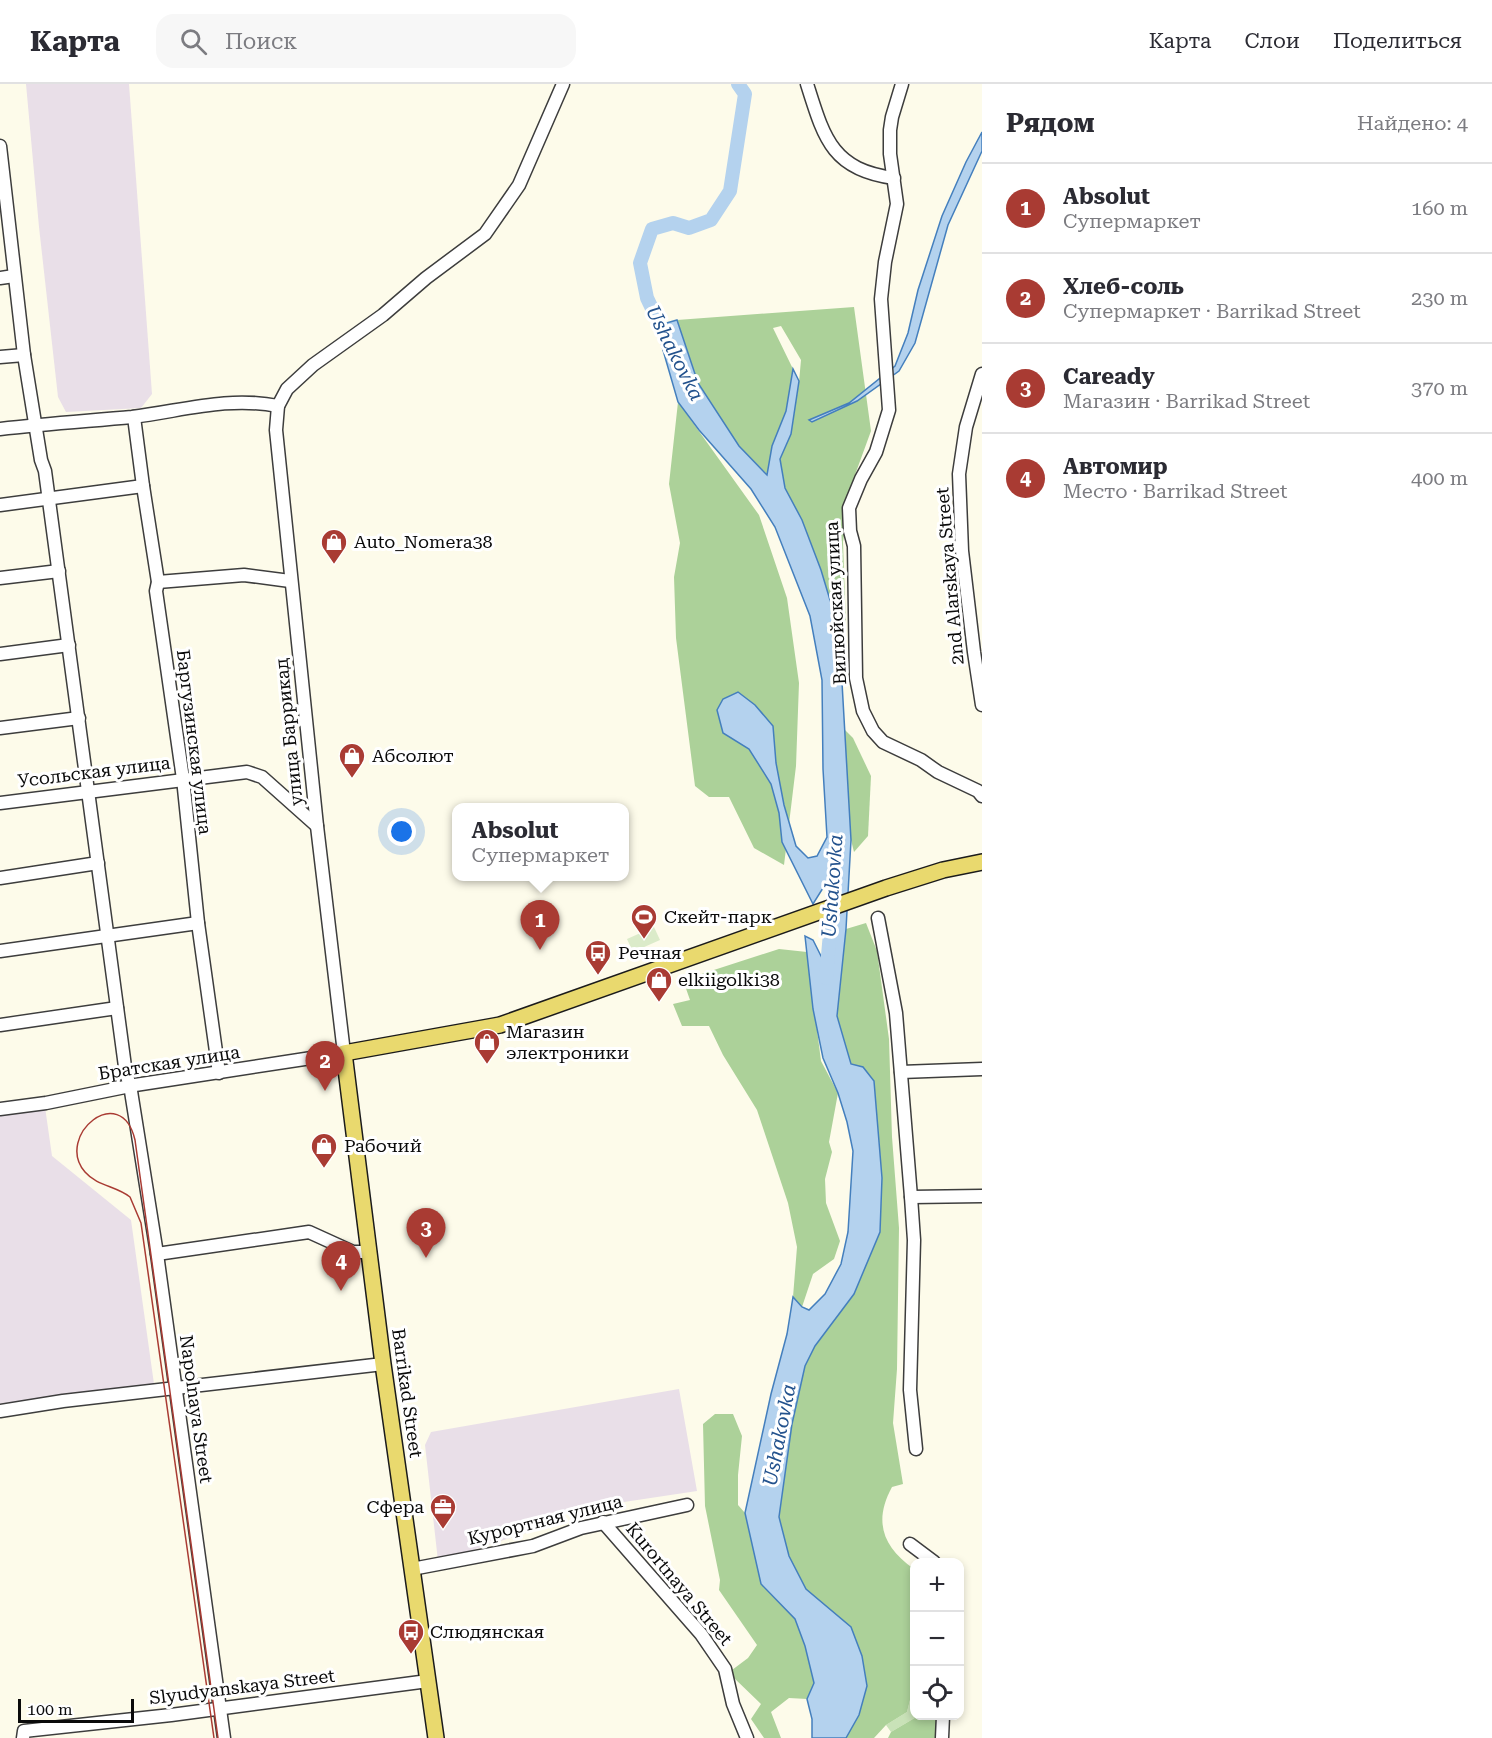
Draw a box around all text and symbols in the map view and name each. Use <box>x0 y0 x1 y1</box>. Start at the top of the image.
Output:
search box <box>156 14 576 68</box>
text: Карта <box>30 25 120 58</box>
icon: search <box>177 25 210 58</box>
text: Поиск <box>225 29 297 54</box>
text: Карта <box>1149 29 1212 53</box>
text: Слои <box>1245 29 1300 53</box>
text: Поделиться <box>1333 29 1462 53</box>
text: Рядом <box>1006 108 1095 138</box>
text: Найдено: 4 <box>1357 111 1468 135</box>
text: Absolut <box>1063 184 1150 209</box>
text: 1 <box>1020 196 1031 220</box>
text: 160 m <box>1411 196 1468 220</box>
text: Супермаркет <box>1063 209 1201 233</box>
text: Хлеб-соль <box>1063 274 1184 299</box>
text: 2 <box>1020 286 1031 310</box>
text: 230 m <box>1411 286 1468 310</box>
text: Супермаркет · Barrikad Street <box>1063 299 1361 323</box>
water label: Ushakovka <box>641 301 709 405</box>
text: Caready <box>1063 364 1155 389</box>
text: 3 <box>1020 376 1031 400</box>
text: 370 m <box>1411 376 1468 400</box>
text: Магазин · Barrikad Street <box>1063 389 1310 413</box>
text: Автомир <box>1063 454 1168 479</box>
text: 4 <box>1020 466 1031 490</box>
text: 400 m <box>1411 466 1468 490</box>
text: Место · Barrikad Street <box>1063 479 1288 503</box>
street label: 2nd Alarskaya Street <box>931 486 968 666</box>
street label: Вилюйская улица <box>821 521 850 685</box>
shop icon: Auto_Nomera38 <box>319 527 349 565</box>
place label: Auto_Nomera38 <box>354 531 493 552</box>
street label: Баргузинская улица <box>173 648 216 836</box>
street label: улица Баррикад <box>270 657 307 807</box>
shop icon: Абсолют <box>337 741 367 779</box>
place label: Абсолют <box>372 745 454 766</box>
street label: Усольская улица <box>16 752 172 791</box>
popup <box>452 803 629 881</box>
your location <box>387 817 416 846</box>
text: Absolut <box>472 818 559 843</box>
water label: Ushakovka <box>816 833 848 939</box>
text: Супермаркет <box>472 843 609 867</box>
pin: 1 <box>520 900 560 950</box>
sports icon: Скейт-парк <box>629 902 659 940</box>
place label: Скейт-парк <box>664 906 772 927</box>
bus stop icon: Речная <box>583 938 613 976</box>
place label: Речная <box>618 942 682 963</box>
shop icon: elkiigolki38 <box>644 965 674 1003</box>
place label: elkiigolki38 <box>678 969 780 990</box>
place label: Магазин электроники <box>506 1021 629 1063</box>
shop icon: Магазин электроники <box>472 1027 502 1065</box>
street label: Братская улица <box>97 1041 241 1084</box>
pin: 2 <box>306 1042 344 1091</box>
shop icon: Рабочий <box>309 1131 339 1169</box>
place label: Рабочий <box>344 1135 422 1156</box>
pin: 3 <box>406 1208 446 1258</box>
pin: 4 <box>322 1242 360 1291</box>
street label: Barrikad Street <box>388 1327 427 1459</box>
street label: Napolnaya Street <box>176 1333 217 1485</box>
water label: Ushakovka <box>757 1382 801 1488</box>
street label: Курортная улица <box>465 1490 625 1549</box>
office icon: Сфера <box>428 1492 458 1530</box>
place label: Сфера <box>366 1496 424 1517</box>
street label: Kurortnaya Street <box>622 1518 737 1649</box>
map controls <box>910 1558 964 1720</box>
button: + <box>910 1558 964 1612</box>
button: − <box>910 1612 964 1666</box>
bus stop icon: Слюдянская <box>396 1617 426 1655</box>
place label: Слюдянская <box>430 1621 544 1642</box>
street label: Slyudyanskaya Street <box>148 1665 336 1708</box>
button: locate <box>910 1666 964 1720</box>
scale bar <box>18 1696 134 1724</box>
text: 100 m <box>27 1700 73 1719</box>

